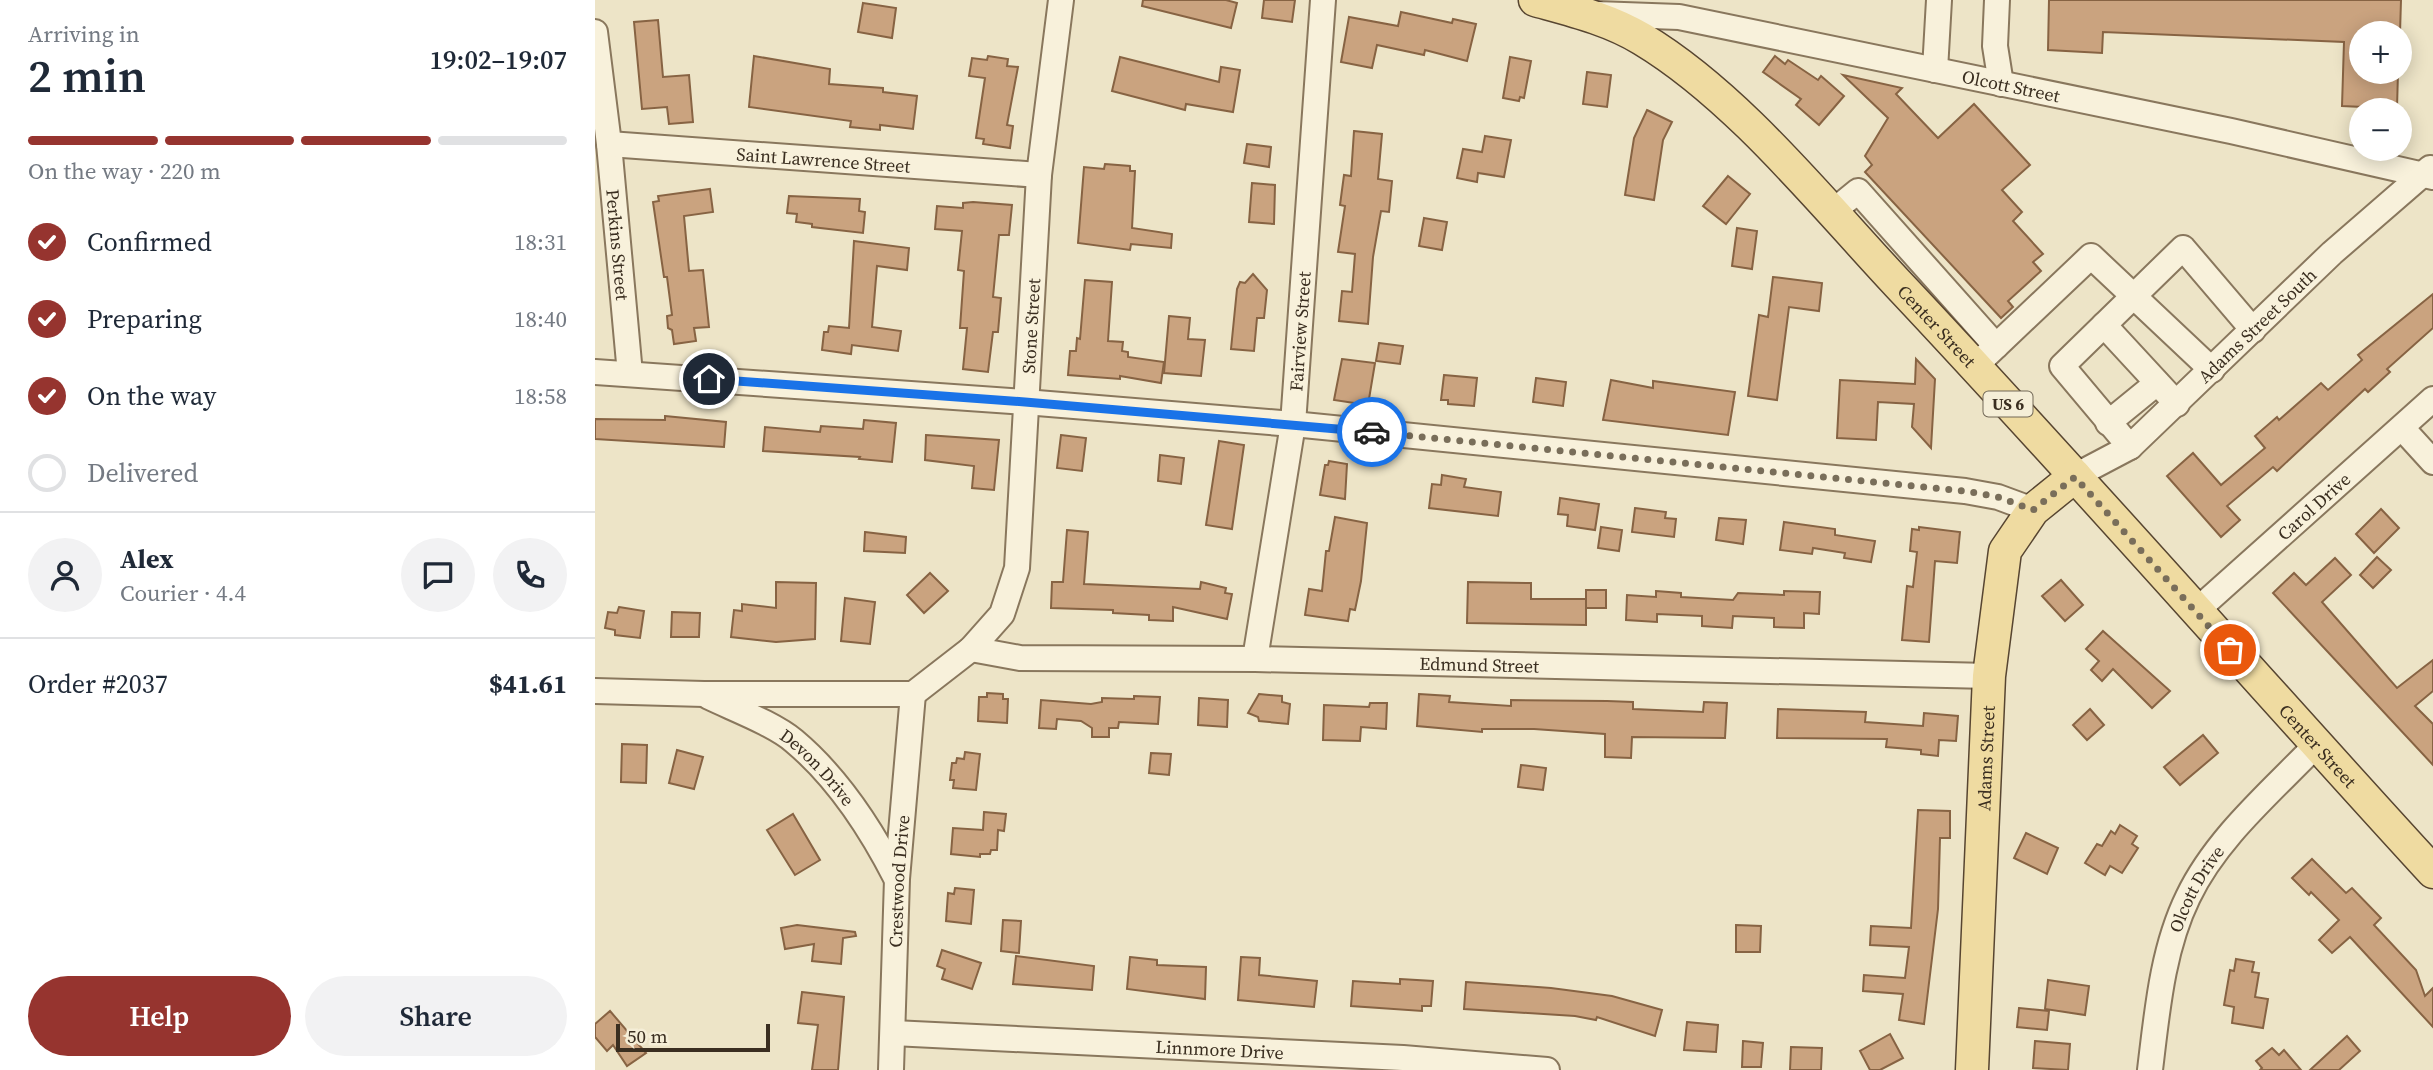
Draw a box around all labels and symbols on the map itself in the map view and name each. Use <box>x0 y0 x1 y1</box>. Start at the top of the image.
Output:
street label: Olcott Street <box>1960 63 2062 108</box>
street label: Saint Lawrence Street <box>736 141 911 178</box>
street label: Perkins Street <box>601 188 636 302</box>
street label: Adams Street South <box>2192 262 2322 388</box>
street label: Fairview Street <box>1283 270 1316 392</box>
street label: Stone Street <box>1015 277 1046 374</box>
street label: Center Street <box>1892 279 1982 373</box>
pin <box>679 349 739 409</box>
road number: US 6 <box>1983 392 2033 416</box>
courier <box>1337 397 1407 467</box>
street label: Carol Drive <box>2271 466 2356 545</box>
pin <box>2200 620 2260 680</box>
street label: Edmund Street <box>1419 650 1539 678</box>
street label: Center Street <box>2274 698 2363 793</box>
street label: Adams Street <box>1971 705 2000 812</box>
street label: Devon Drive <box>775 722 861 811</box>
street label: Crestwood Drive <box>882 814 915 948</box>
street label: Olcott Drive <box>2162 840 2229 935</box>
scale bar <box>616 1021 770 1053</box>
street label: Linnmore Drive <box>1155 1033 1284 1065</box>

